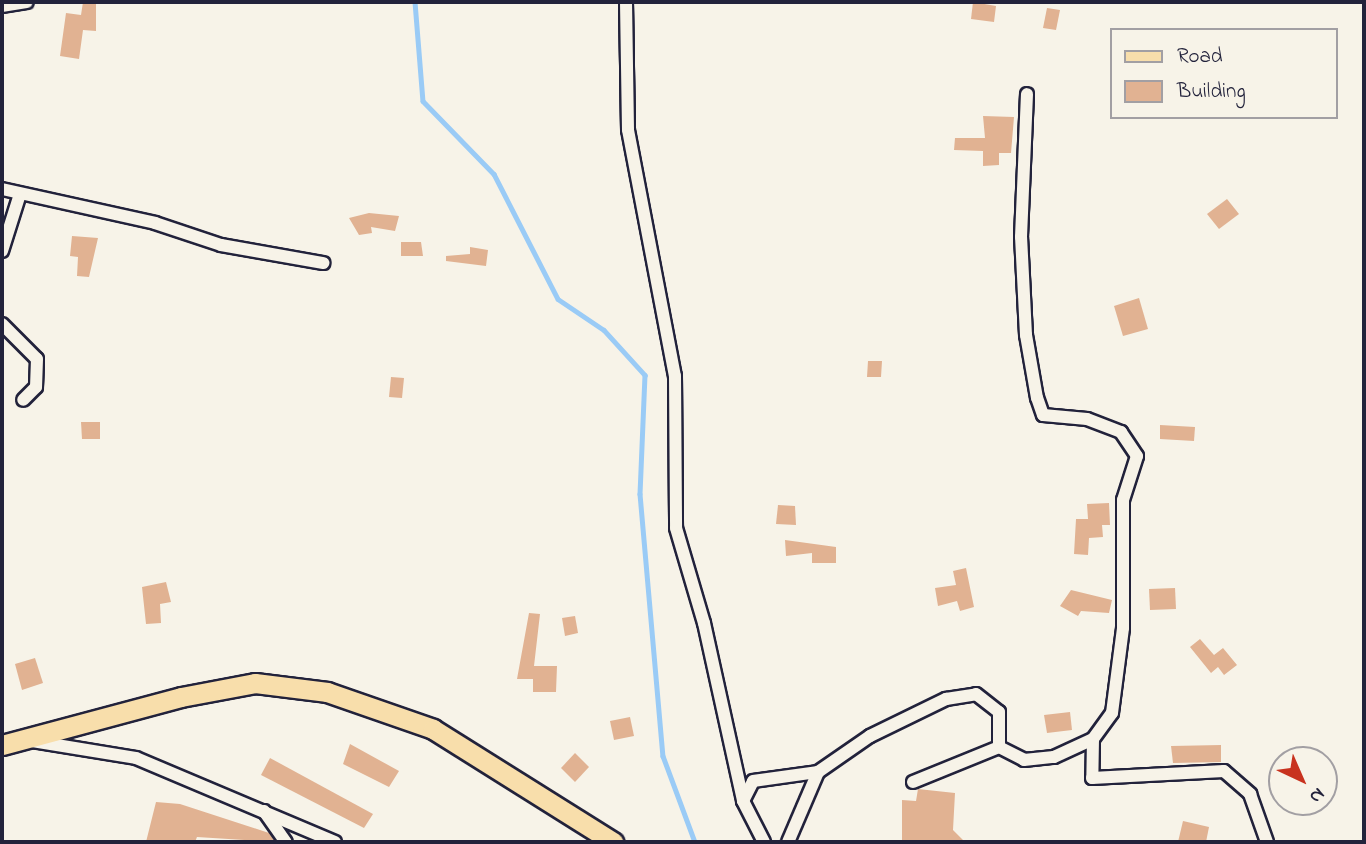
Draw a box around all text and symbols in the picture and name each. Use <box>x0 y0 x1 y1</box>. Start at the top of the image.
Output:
legend <box>1110 28 1338 119</box>
text: Road <box>1177 42 1223 72</box>
text: Building <box>1177 77 1246 107</box>
north arrow <box>1268 746 1338 816</box>
text: N <box>1303 781 1331 809</box>

